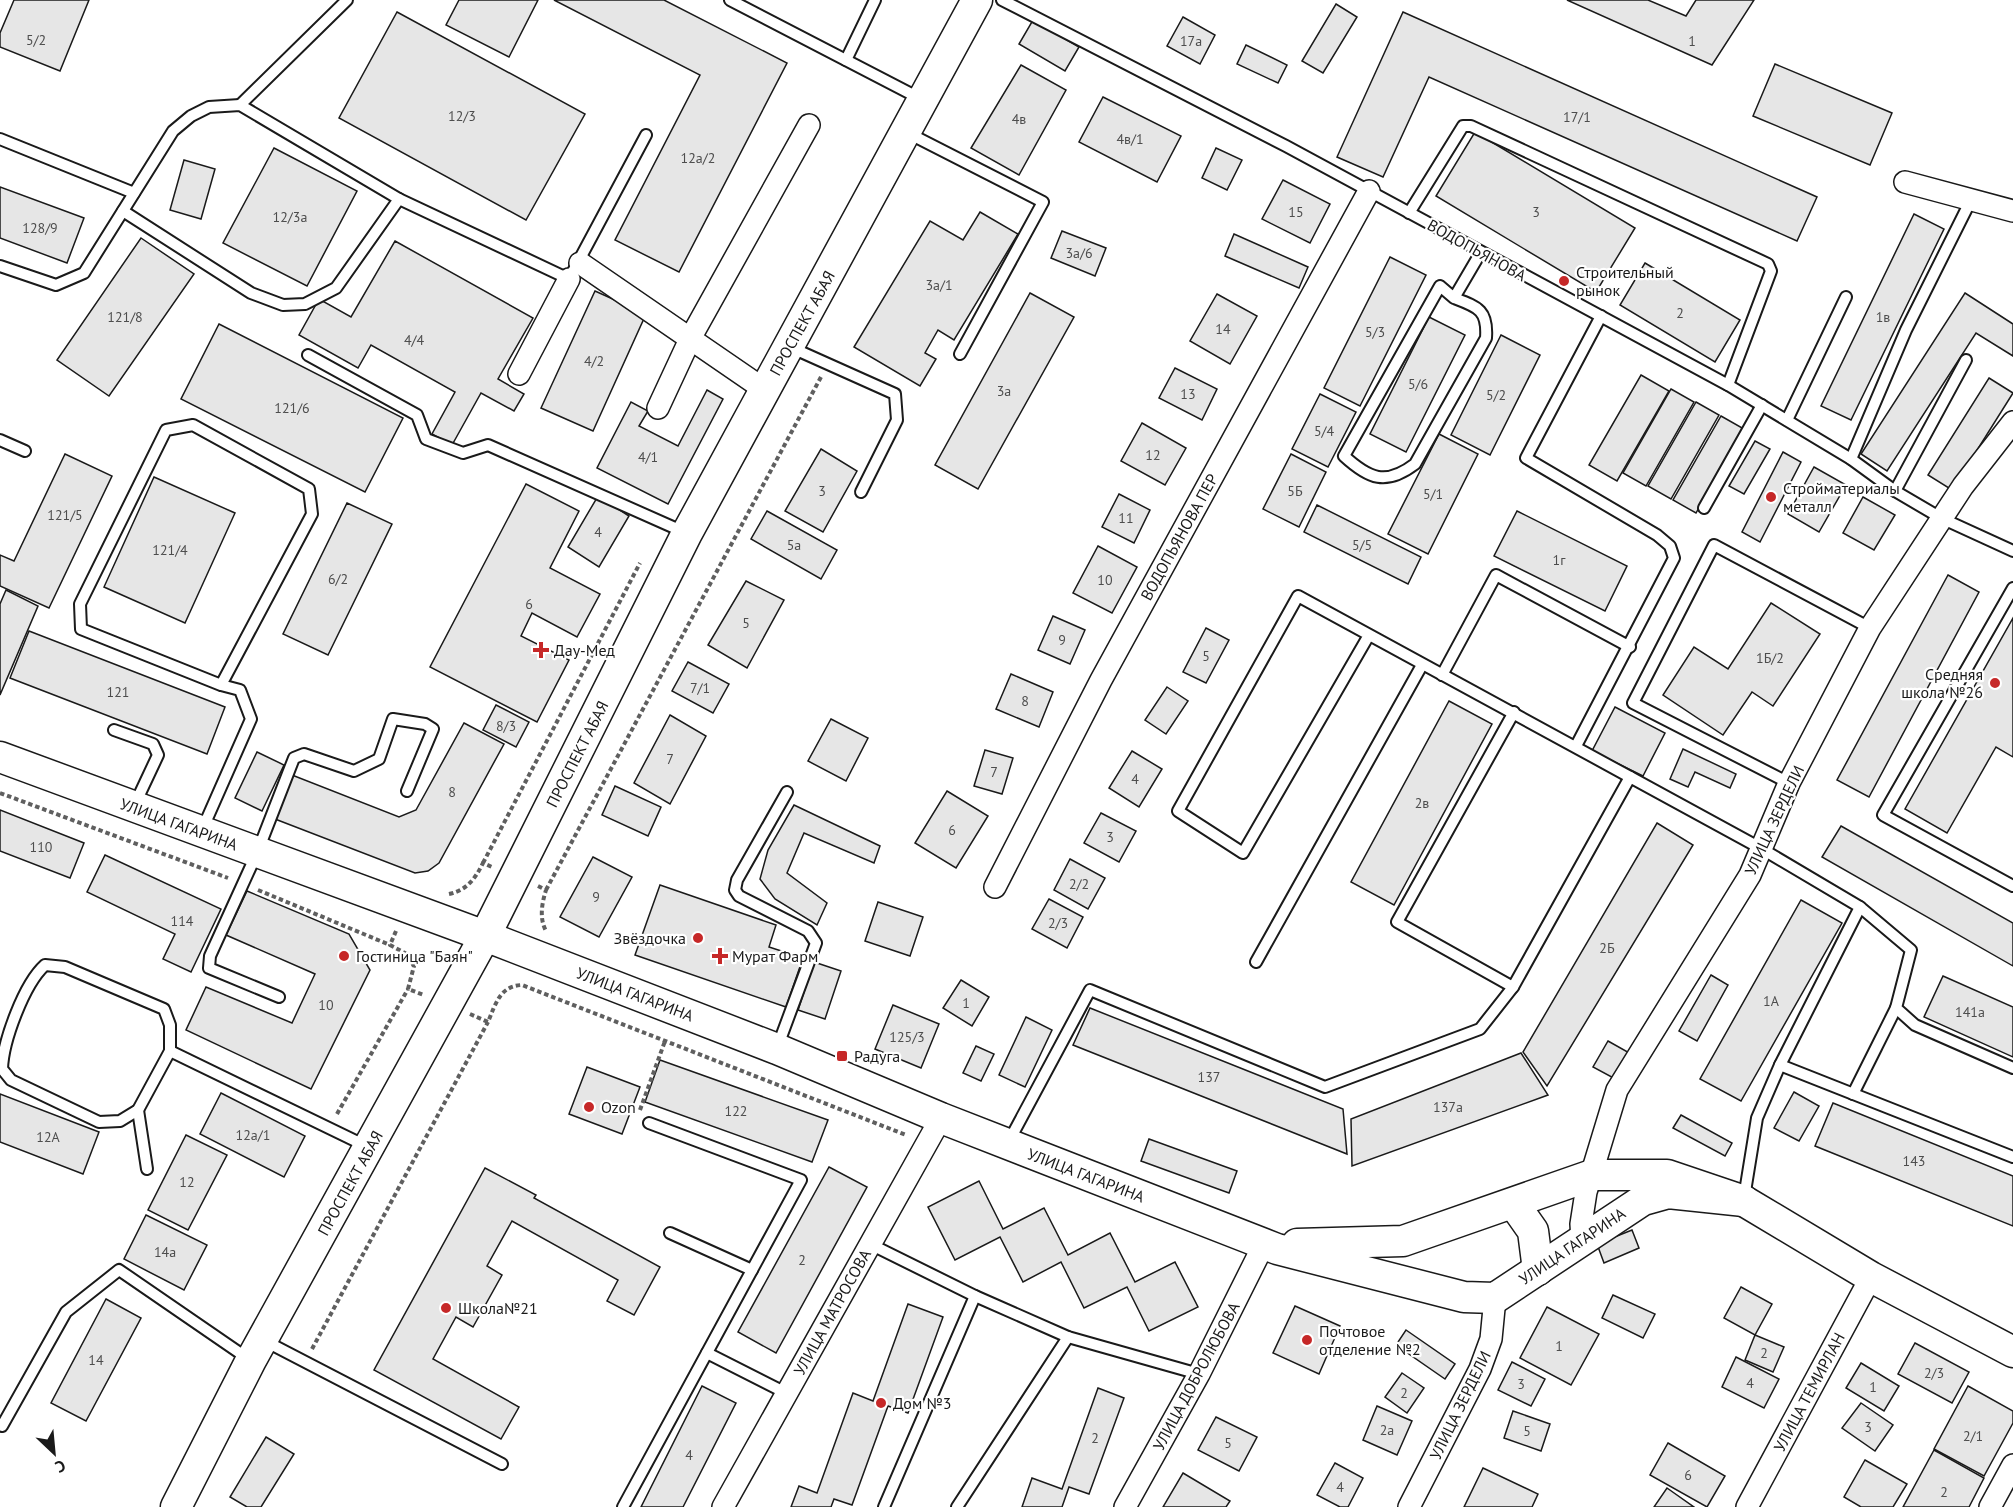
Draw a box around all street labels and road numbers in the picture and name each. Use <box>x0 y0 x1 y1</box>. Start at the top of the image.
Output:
street label: ВОДОПЬЯНОВА <box>1424 215 1530 286</box>
street label: ПРОСПЕКТ АБАЯ <box>765 267 839 379</box>
street label: ВОДОПЬЯНОВА ПЕР <box>1136 470 1222 604</box>
street label: ПРОСПЕКТ АБАЯ <box>542 697 612 811</box>
street label: УЛИЦА ЗЕРДЕЛИ <box>1740 762 1808 878</box>
street label: УЛИЦА ГАГАРИНА <box>117 793 241 855</box>
street label: УЛИЦА ГАГАРИНА <box>574 962 697 1026</box>
street label: ПРОСПЕКТ АБАЯ <box>313 1127 387 1239</box>
street label: УЛИЦА ГАГАРИНА <box>1025 1143 1148 1207</box>
street label: УЛИЦА ГАГАРИНА <box>1515 1203 1629 1289</box>
street label: УЛИЦА МАТРОСОВА <box>789 1245 875 1379</box>
street label: УЛИЦА ДОБРОЛЮБОВА <box>1148 1298 1244 1454</box>
street label: УЛИЦА ТЕМИРЛАН <box>1769 1329 1849 1455</box>
street label: УЛИЦА ЗЕРДЕЛИ <box>1425 1347 1495 1463</box>

